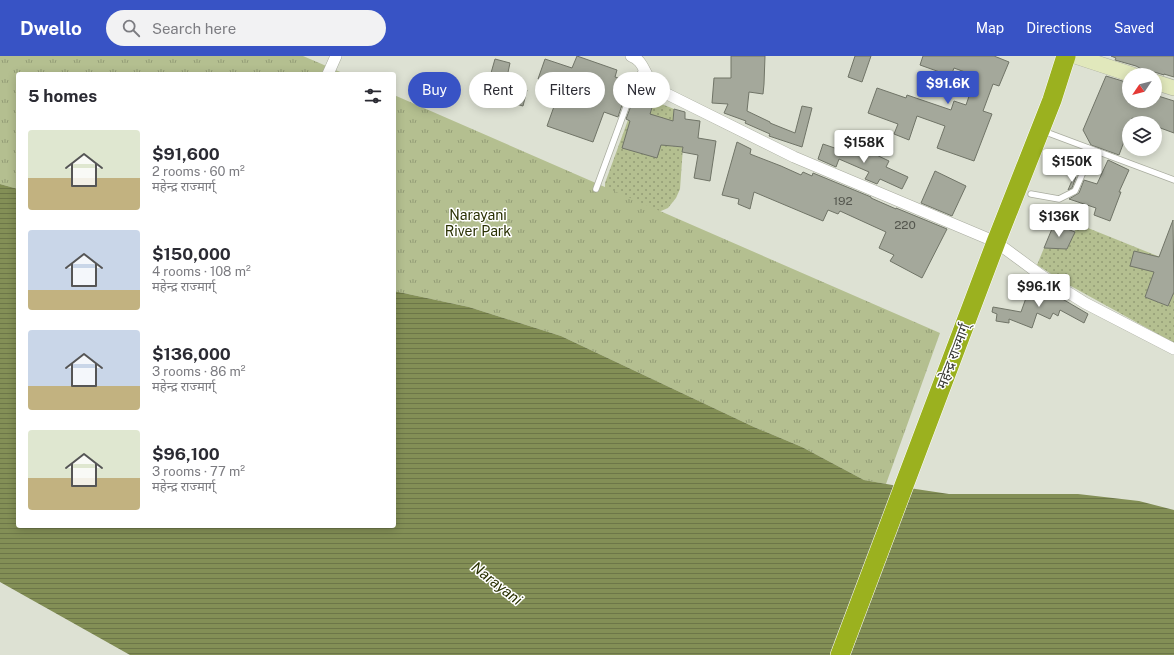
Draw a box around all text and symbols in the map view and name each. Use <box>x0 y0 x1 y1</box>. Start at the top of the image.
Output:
search box <box>106 10 386 46</box>
text: Dwello <box>20 17 82 39</box>
icon: search <box>120 17 142 39</box>
text: Search here <box>152 20 236 37</box>
text: Map <box>976 20 1004 36</box>
text: Directions <box>1026 20 1092 36</box>
text: Saved <box>1114 20 1154 36</box>
north arrow <box>1122 68 1162 108</box>
map controls <box>1122 68 1162 156</box>
pin: $91.6K <box>915 71 981 105</box>
chip: Buy <box>408 72 461 108</box>
chip: Rent <box>469 72 527 108</box>
chip: Filters <box>535 72 605 108</box>
chip: New <box>613 72 670 108</box>
text: $91.6K <box>926 76 970 91</box>
icon: filters <box>362 85 384 107</box>
text: 5 homes <box>28 86 97 106</box>
button: layers <box>1122 116 1162 156</box>
pin: $158K <box>836 130 892 164</box>
text: $158K <box>843 135 885 150</box>
text: $91,600 <box>152 144 220 164</box>
icon: home <box>60 146 108 194</box>
pin: $150K <box>1044 149 1100 183</box>
text: $150K <box>1052 154 1092 169</box>
text: 2 rooms · 60 m² <box>152 164 245 179</box>
text: महेन्द्र राज्मार्ग् <box>152 179 215 194</box>
house number: 192 <box>833 194 853 208</box>
pin: $136K <box>1031 204 1087 238</box>
park label: Narayani River Park <box>445 207 511 239</box>
text: $136K <box>1039 209 1079 224</box>
house number: 220 <box>894 218 916 232</box>
text: $150,000 <box>152 244 231 264</box>
icon: home <box>60 246 108 294</box>
text: 4 rooms · 108 m² <box>152 264 251 279</box>
pin: $96.1K <box>1006 274 1072 308</box>
text: महेन्द्र राज्मार्ग् <box>152 279 215 294</box>
text: $96.1K <box>1017 279 1061 294</box>
street label: महेन्द्र राज्मार्ग् <box>932 319 975 391</box>
text: $136,000 <box>152 344 231 364</box>
icon: home <box>60 346 108 394</box>
text: 3 rooms · 86 m² <box>152 364 246 379</box>
text: महेन्द्र राज्मार्ग् <box>152 379 215 394</box>
text: $96,100 <box>152 444 220 464</box>
icon: home <box>60 446 108 494</box>
text: 3 rooms · 77 m² <box>152 464 245 479</box>
text: महेन्द्र राज्मार्ग् <box>152 479 215 494</box>
water label: Narayani <box>468 558 526 608</box>

